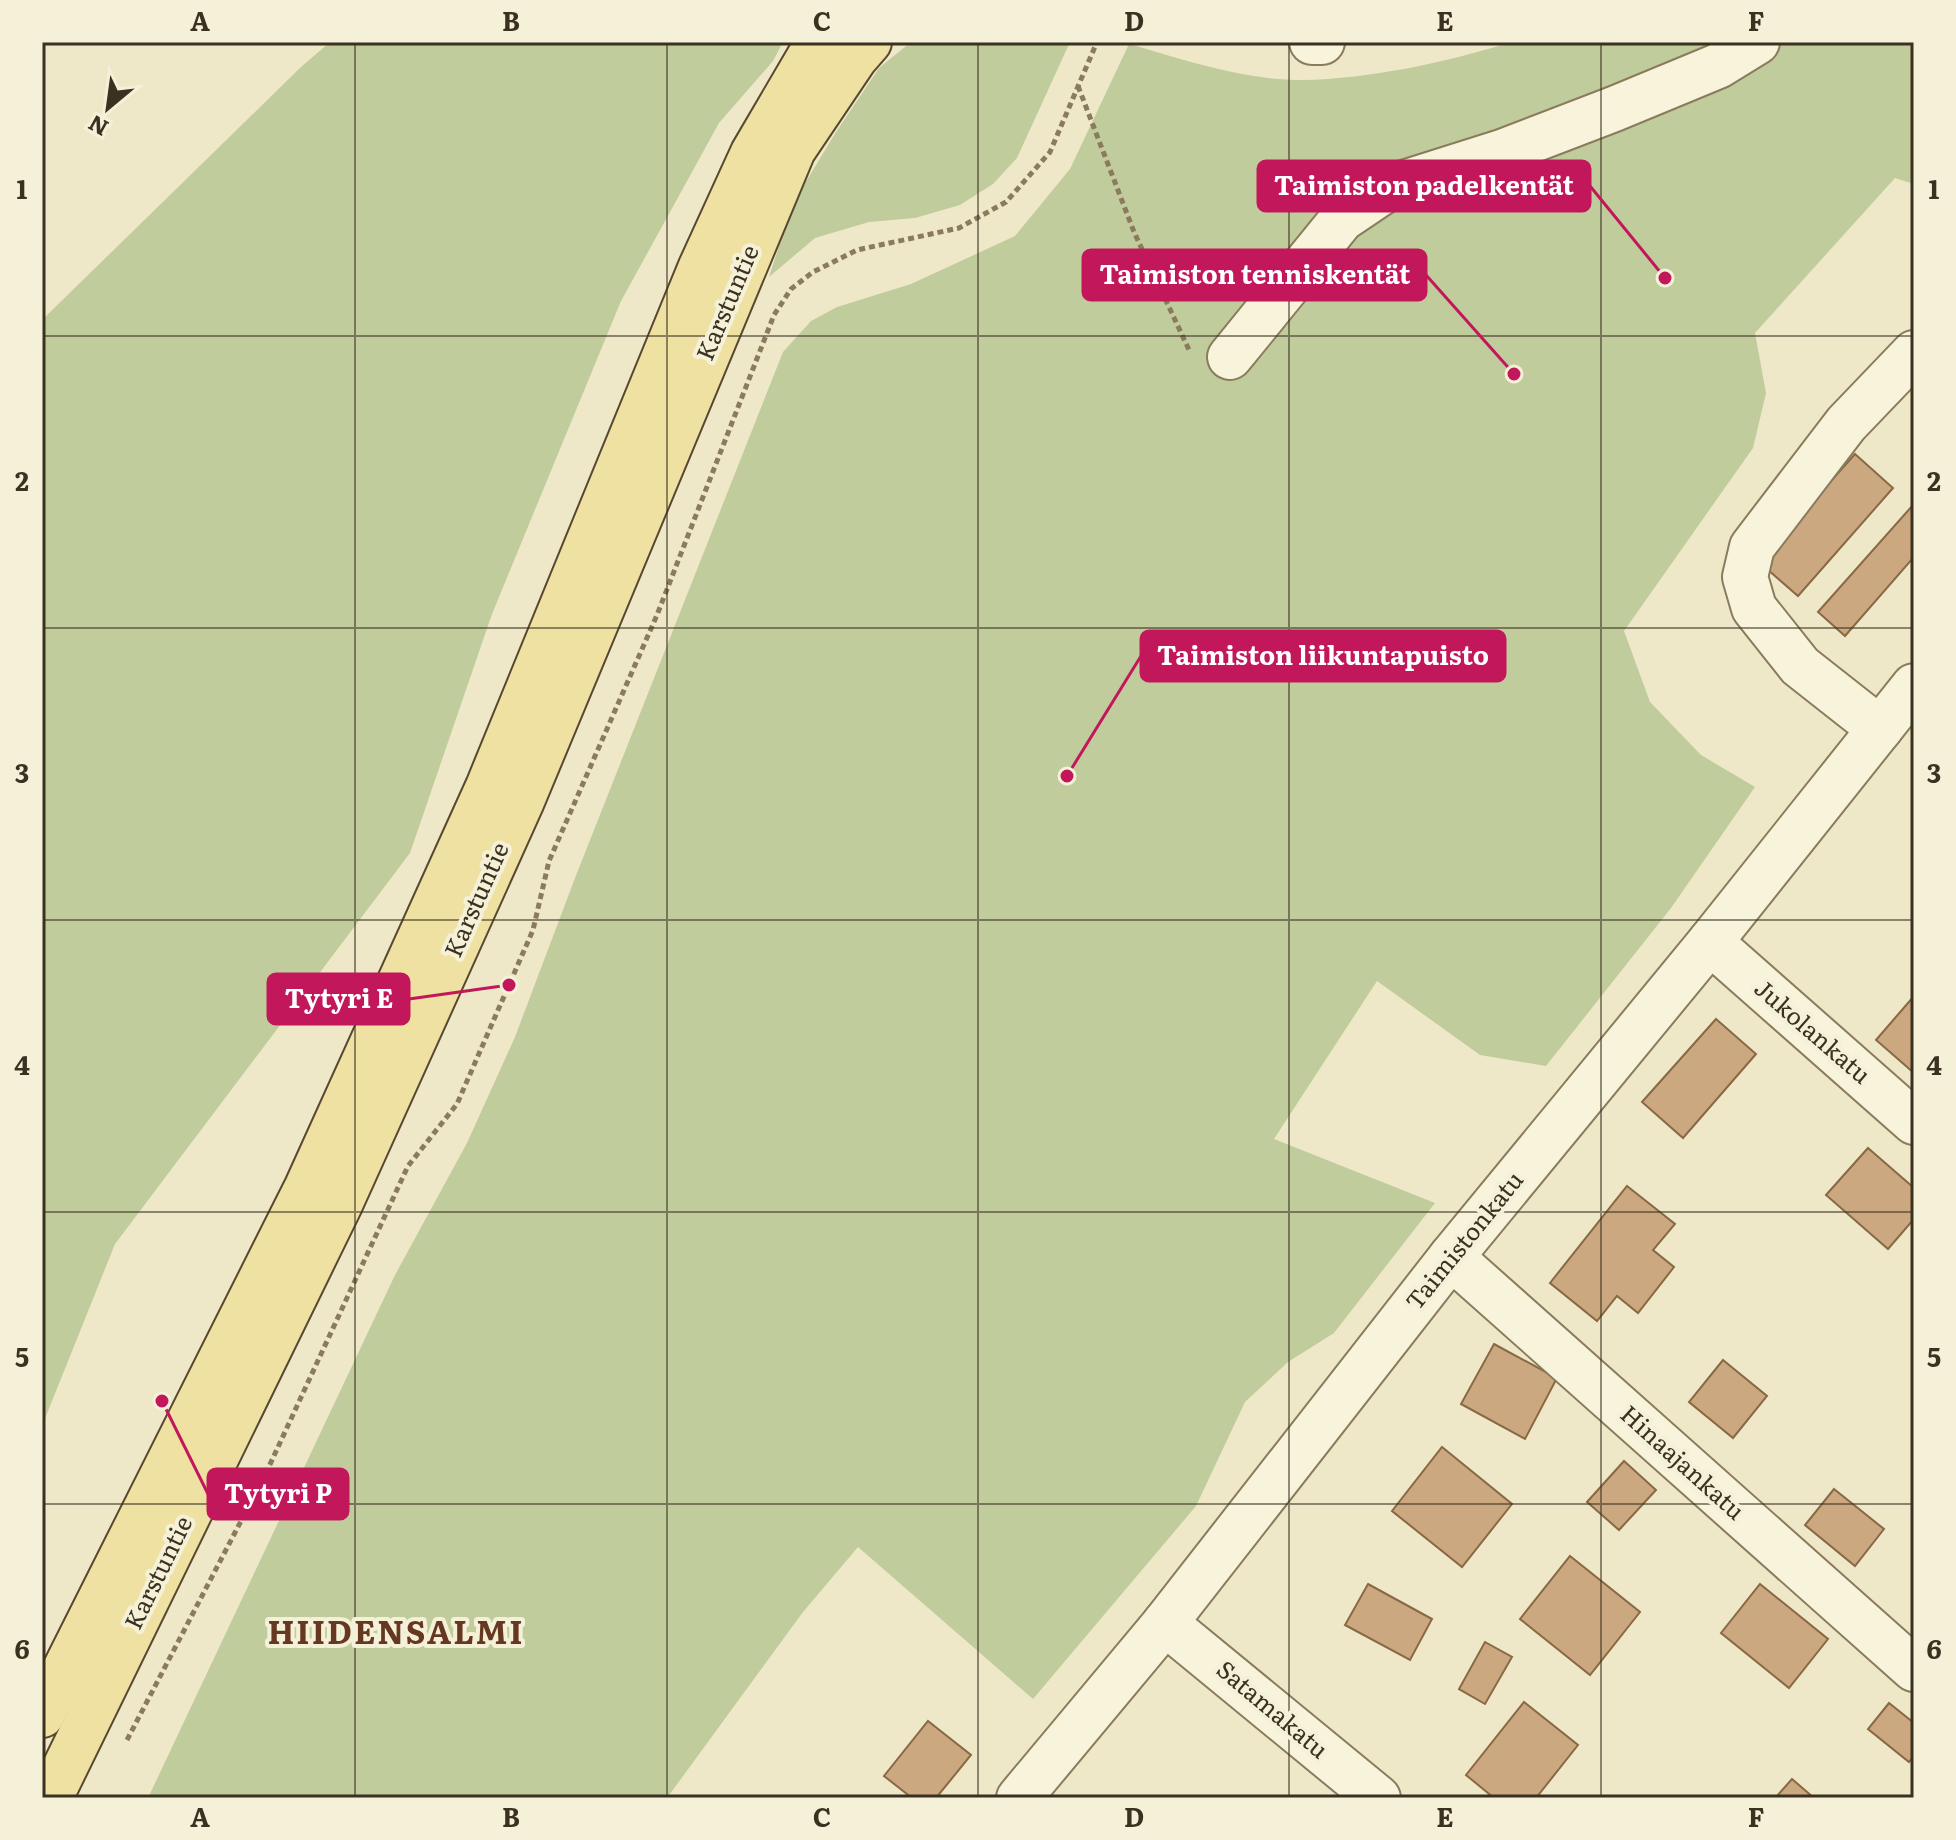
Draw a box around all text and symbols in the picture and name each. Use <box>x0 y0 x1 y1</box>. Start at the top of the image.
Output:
text: A <box>190 0 210 39</box>
text: B <box>502 0 520 39</box>
text: C <box>813 0 831 39</box>
text: D <box>1124 0 1144 39</box>
text: E <box>1436 0 1454 39</box>
text: F <box>1748 0 1764 39</box>
north arrow <box>68 68 148 148</box>
text: N <box>82 108 114 146</box>
callout: Taimiston padelkentät <box>1258 161 1590 211</box>
text: Taimiston padelkentät <box>1274 164 1575 203</box>
text: 1 <box>17 168 28 207</box>
text: 1 <box>1929 168 1940 207</box>
street label: Karstuntie <box>686 239 766 365</box>
callout: Taimiston tenniskentät <box>1083 250 1426 300</box>
text: Taimiston tenniskentät <box>1099 253 1411 292</box>
text: 2 <box>15 460 29 499</box>
text: 2 <box>1927 460 1941 499</box>
callout: Taimiston liikuntapuisto <box>1141 631 1505 681</box>
text: Taimiston liikuntapuisto <box>1157 634 1489 673</box>
text: 3 <box>15 752 29 791</box>
text: 3 <box>1927 752 1941 791</box>
street label: Karstuntie <box>434 836 516 962</box>
street label: Jukolankatu <box>1748 970 1879 1091</box>
callout: Tytyri E <box>268 974 409 1024</box>
text: Tytyri E <box>285 977 393 1016</box>
text: 4 <box>14 1044 30 1083</box>
text: 4 <box>1926 1044 1942 1083</box>
street label: Taimistonkatu <box>1396 1162 1530 1316</box>
text: 5 <box>15 1336 29 1375</box>
text: 5 <box>1927 1336 1941 1375</box>
street label: Hinaajankatu <box>1614 1396 1754 1527</box>
callout: Tytyri P <box>208 1469 348 1519</box>
text: Tytyri P <box>224 1472 332 1511</box>
street label: Karstuntie <box>114 1509 199 1635</box>
district label: HIIDENSALMI <box>267 1606 525 1654</box>
text: 6 <box>14 1628 30 1667</box>
text: 6 <box>1926 1628 1942 1667</box>
street label: Satamakatu <box>1210 1651 1337 1765</box>
text: A <box>190 1796 210 1835</box>
text: B <box>502 1796 520 1835</box>
text: C <box>813 1796 831 1835</box>
text: D <box>1124 1796 1144 1835</box>
text: E <box>1436 1796 1454 1835</box>
text: F <box>1748 1796 1764 1835</box>

